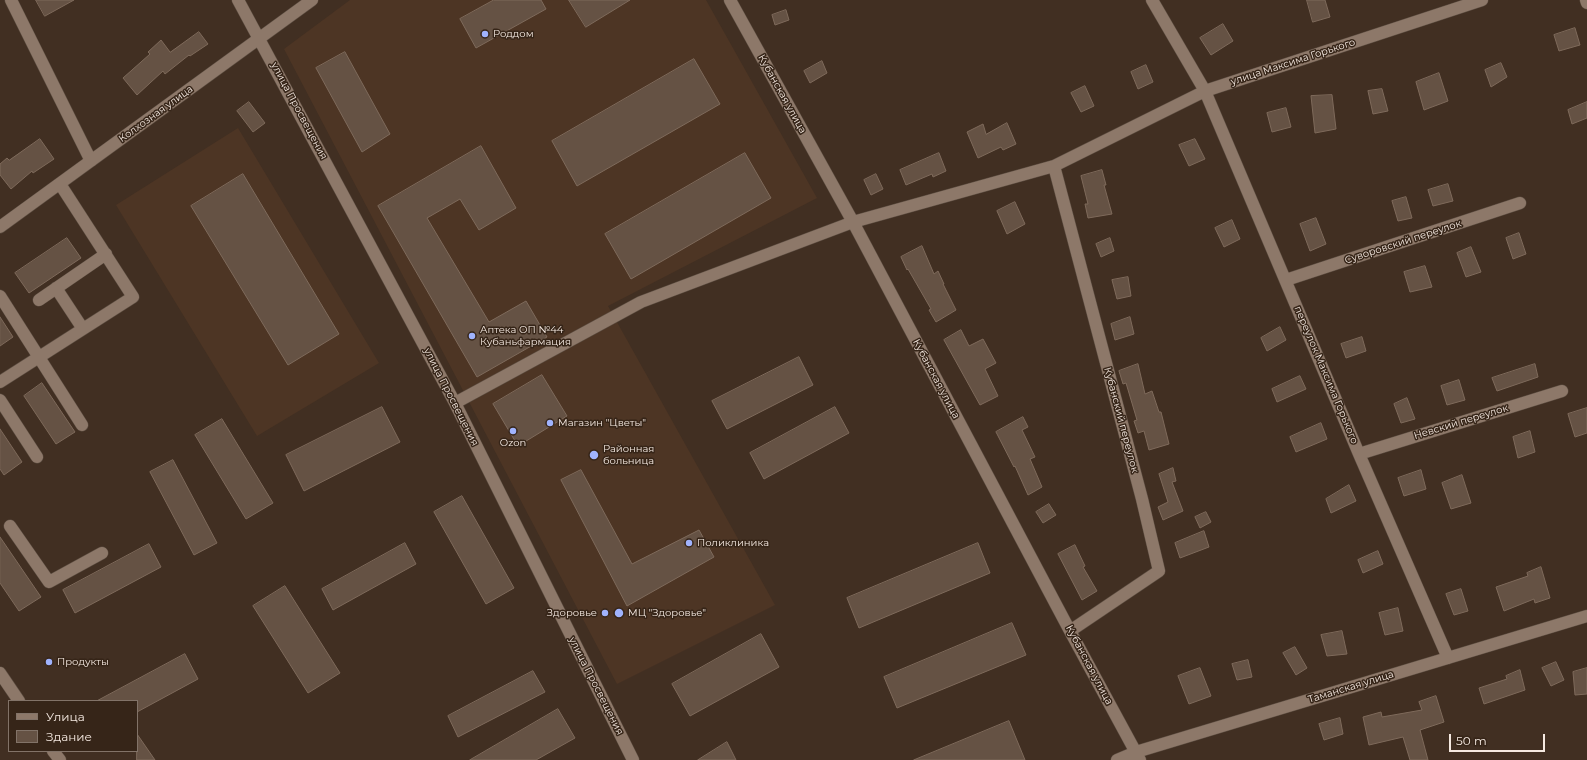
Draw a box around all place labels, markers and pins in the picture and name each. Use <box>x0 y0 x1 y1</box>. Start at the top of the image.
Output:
place label: Роддом <box>493 28 534 40</box>
marker: Роддом <box>480 29 490 39</box>
place label: Аптека ОП №44 Кубаньфармация <box>480 324 571 348</box>
marker: Аптека ОП №44 Кубаньфармация <box>467 331 477 341</box>
place label: Магазин "Цветы" <box>558 417 646 429</box>
marker: Магазин "Цветы" <box>545 418 555 428</box>
marker: Ozon <box>508 426 518 436</box>
place label: Ozon <box>500 437 526 449</box>
place label: Районная больница <box>603 443 654 466</box>
marker: Районная больница <box>588 449 600 461</box>
place label: Поликлиника <box>697 537 769 549</box>
marker: Поликлиника <box>684 538 694 548</box>
place label: Здоровье <box>547 607 597 619</box>
marker: МЦ "Здоровье" <box>613 607 625 619</box>
place label: МЦ "Здоровье" <box>628 607 706 619</box>
marker: Здоровье <box>600 608 610 618</box>
place label: Продукты <box>57 656 109 668</box>
marker: Продукты <box>44 657 54 667</box>

